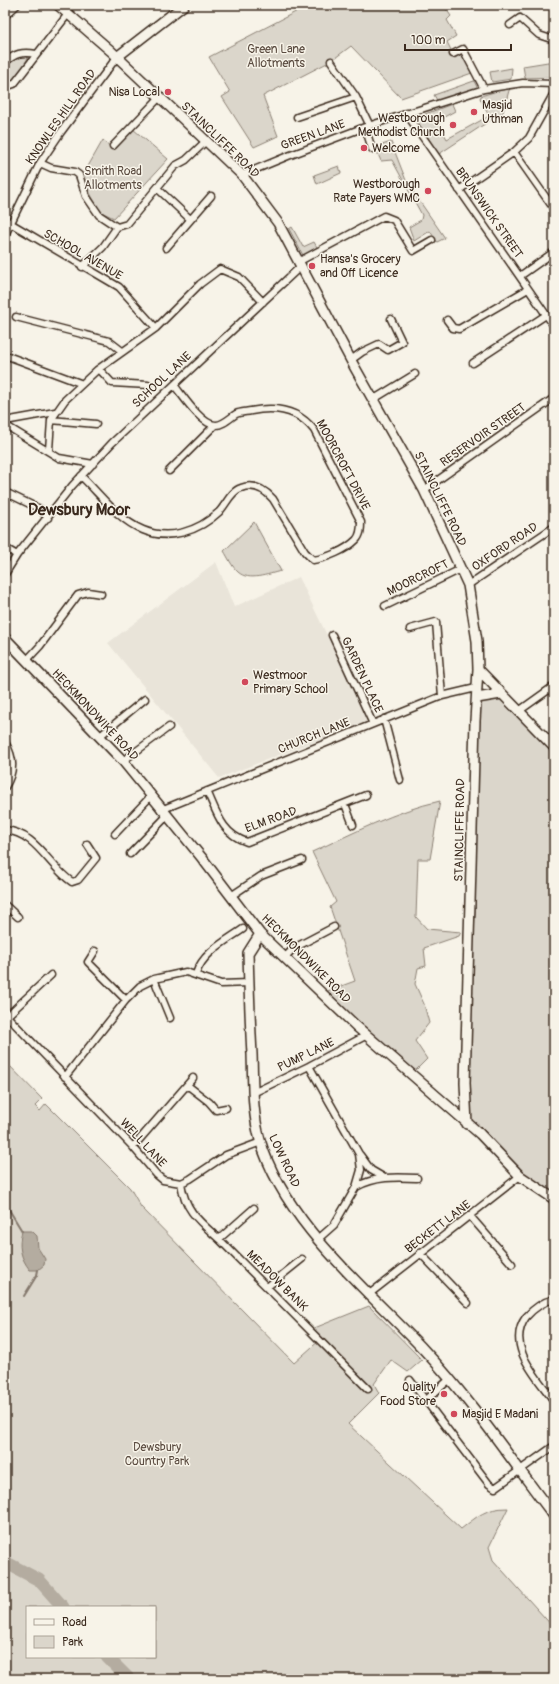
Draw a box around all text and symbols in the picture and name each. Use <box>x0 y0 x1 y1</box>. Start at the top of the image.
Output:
scale bar <box>405 26 511 52</box>
text: 100 m <box>411 33 446 48</box>
park label: Green Lane Allotments <box>247 42 306 71</box>
street label: KNOWLES HILL ROAD <box>22 66 100 168</box>
place label: Nisa Local <box>108 85 160 100</box>
marker: Nisa Local <box>163 87 173 97</box>
place label: Masjid Uthman <box>482 98 523 127</box>
street label: STAINCLIFFE ROAD <box>178 99 263 182</box>
marker: Masjid Uthman <box>469 107 479 117</box>
place label: Westborough Methodist Church <box>358 111 445 140</box>
street label: GREEN LANE <box>279 116 347 154</box>
marker: Westborough Methodist Church <box>448 120 458 130</box>
place label: Welcome <box>372 141 420 156</box>
marker: Welcome <box>359 143 369 153</box>
park label: Smith Road Allotments <box>84 164 143 193</box>
street label: BRUNSWICK STREET <box>452 165 526 262</box>
place label: Westborough Rate Payers WMC <box>333 177 420 206</box>
marker: Westborough Rate Payers WMC <box>423 186 433 196</box>
street label: SCHOOL AVENUE <box>41 226 125 284</box>
place label: Hansa's Grocery and Off Licence <box>320 252 401 281</box>
marker: Hansa's Grocery and Off Licence <box>307 261 317 271</box>
street label: SCHOOL LANE <box>129 349 195 411</box>
street label: RESERVOIR STREET <box>437 400 529 470</box>
street label: MOORCROFT DRIVE <box>313 417 373 513</box>
street label: STAINCLIFFE ROAD <box>411 449 470 549</box>
district label: Dewsbury Moor <box>28 500 130 520</box>
street label: OXFORD ROAD <box>469 519 541 575</box>
street label: MOORCROFT <box>385 556 452 599</box>
street label: GARDEN PLACE <box>338 635 386 715</box>
street label: HECKMONDWIKE ROAD <box>49 666 142 764</box>
place label: Westmoor Primary School <box>253 668 328 697</box>
marker: Westmoor Primary School <box>240 677 250 687</box>
street label: CHURCH LANE <box>276 715 352 757</box>
street label: STAINCLIFFE ROAD <box>452 778 468 882</box>
street label: ELM ROAD <box>243 804 299 836</box>
street label: HECKMONDWIKE ROAD <box>258 911 354 1007</box>
street label: PUMP LANE <box>275 1035 337 1075</box>
street label: WELL LANE <box>117 1115 169 1171</box>
street label: LOW ROAD <box>265 1132 303 1190</box>
street label: BECKETT LANE <box>402 1197 474 1257</box>
street label: MEADOW BANK <box>243 1247 311 1315</box>
place label: Quality Food Store <box>380 1380 436 1409</box>
marker: Quality Food Store <box>439 1389 449 1399</box>
place label: Masjid E Madani <box>462 1407 538 1422</box>
marker: Masjid E Madani <box>449 1409 459 1419</box>
park label: Dewsbury Country Park <box>125 1440 189 1469</box>
legend <box>26 1606 156 1658</box>
text: Road <box>62 1615 87 1630</box>
text: Park <box>62 1635 83 1650</box>

